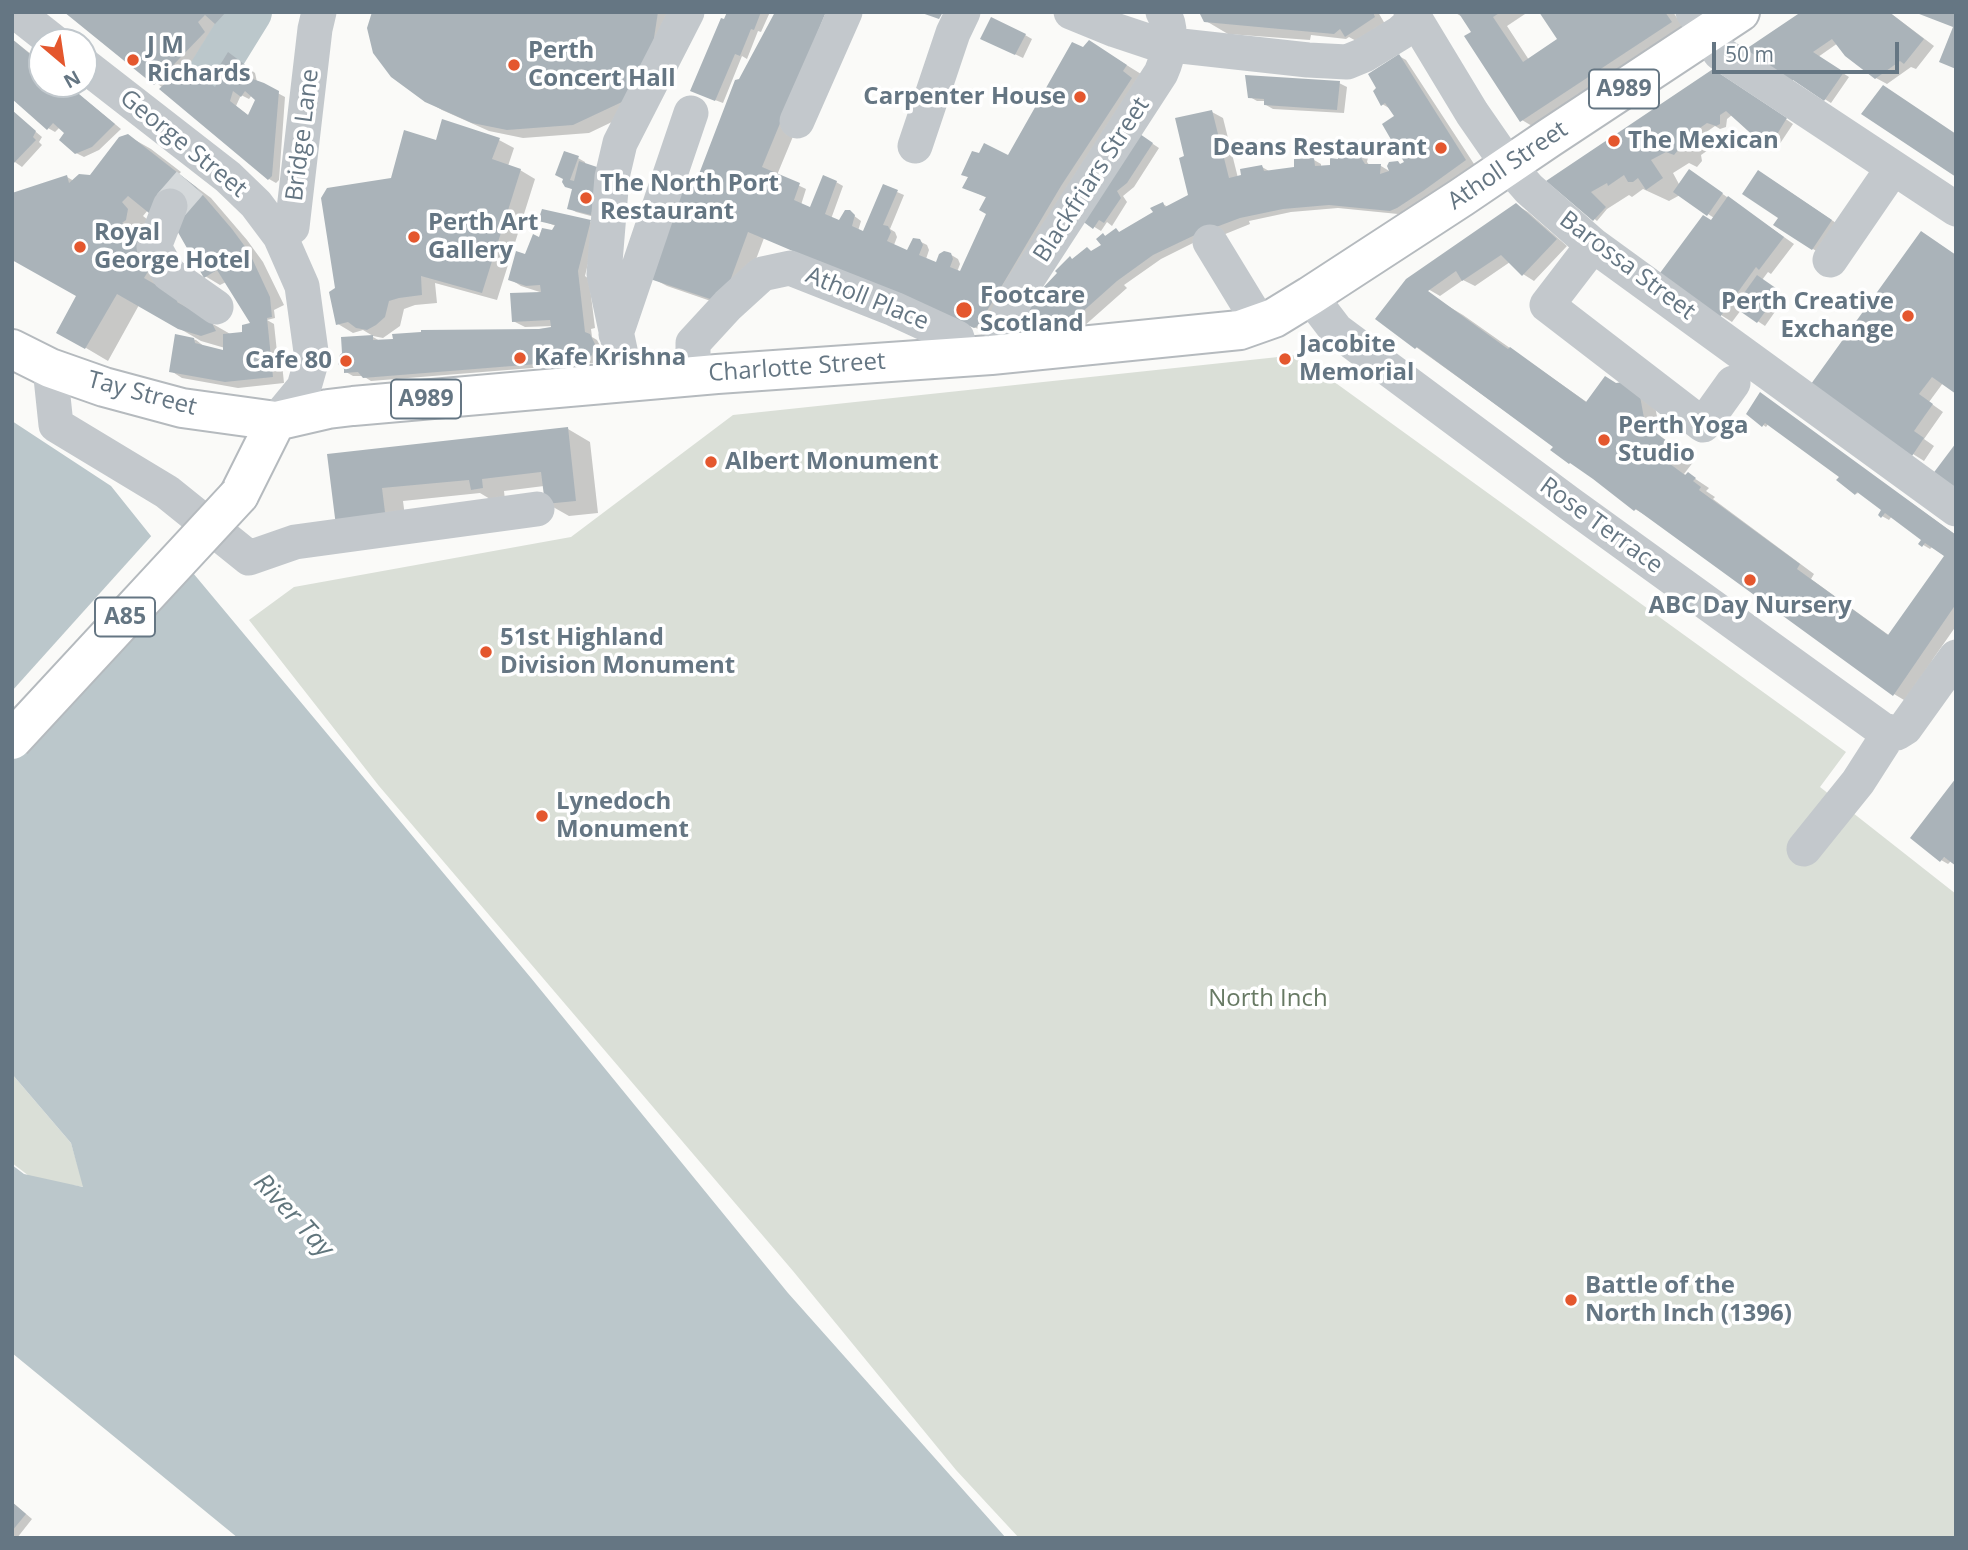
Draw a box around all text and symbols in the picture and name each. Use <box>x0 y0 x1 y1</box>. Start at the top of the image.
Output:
north arrow <box>28 28 98 98</box>
scale bar <box>1716 28 1903 72</box>
place label: J M Richards <box>147 32 251 88</box>
place label: Perth Concert Hall <box>528 37 676 93</box>
text: 50 m <box>1725 40 1774 68</box>
marker: J M Richards <box>125 52 141 68</box>
marker: Perth Concert Hall <box>506 57 522 73</box>
text: N <box>59 64 85 95</box>
street label: Bridge Lane <box>281 67 325 203</box>
road number: A989 <box>1589 69 1659 108</box>
place label: Carpenter House <box>863 83 1066 111</box>
street label: George Street <box>114 84 252 204</box>
marker: Carpenter House <box>1072 89 1088 105</box>
street label: Blackfriars Street <box>1028 92 1156 268</box>
street label: Atholl Street <box>1443 115 1573 217</box>
place label: The Mexican <box>1628 127 1779 155</box>
marker: The Mexican <box>1606 133 1622 149</box>
place label: Deans Restaurant <box>1212 134 1427 162</box>
marker: Deans Restaurant <box>1433 140 1449 156</box>
place label: The North Port Restaurant <box>600 170 779 226</box>
marker: The North Port Restaurant <box>578 190 594 206</box>
street label: Barossa Street <box>1553 206 1701 326</box>
place label: Perth Art Gallery <box>428 209 538 265</box>
place label: Royal George Hotel <box>94 219 250 275</box>
marker: Perth Art Gallery <box>406 229 422 245</box>
marker: Royal George Hotel <box>72 239 88 255</box>
street label: Atholl Place <box>801 261 933 337</box>
place label: Footcare Scotland <box>980 282 1085 338</box>
place label: Perth Creative Exchange <box>1721 288 1894 344</box>
marker: Footcare Scotland <box>954 300 974 320</box>
marker: Perth Creative Exchange <box>1900 308 1916 324</box>
place label: Jacobite Memorial <box>1299 331 1414 387</box>
place label: Kafe Krishna <box>534 344 686 372</box>
place label: Cafe 80 <box>245 347 332 375</box>
street label: Charlotte Street <box>708 347 886 389</box>
marker: Kafe Krishna <box>512 350 528 366</box>
marker: Jacobite Memorial <box>1277 351 1293 367</box>
marker: Cafe 80 <box>338 353 354 369</box>
street label: Tay Street <box>84 366 200 422</box>
road number: A989 <box>391 380 461 418</box>
place label: Perth Yoga Studio <box>1618 412 1748 468</box>
marker: Perth Yoga Studio <box>1596 432 1612 448</box>
place label: Albert Monument <box>725 448 939 476</box>
marker: Albert Monument <box>703 454 719 470</box>
street label: Rose Terrace <box>1534 472 1668 580</box>
marker: ABC Day Nursery <box>1742 572 1758 588</box>
place label: ABC Day Nursery <box>1648 592 1852 620</box>
road number: A85 <box>95 597 155 636</box>
place label: 51st Highland Division Monument <box>500 624 735 680</box>
marker: 51st Highland Division Monument <box>478 644 494 660</box>
place label: Lynedoch Monument <box>556 788 689 844</box>
marker: Lynedoch Monument <box>534 808 550 824</box>
park label: North Inch <box>1208 985 1328 1013</box>
water label: River Tay <box>246 1168 340 1264</box>
place label: Battle of the North Inch (1396) <box>1585 1272 1792 1328</box>
marker: Battle of the North Inch (1396) <box>1563 1292 1579 1308</box>

